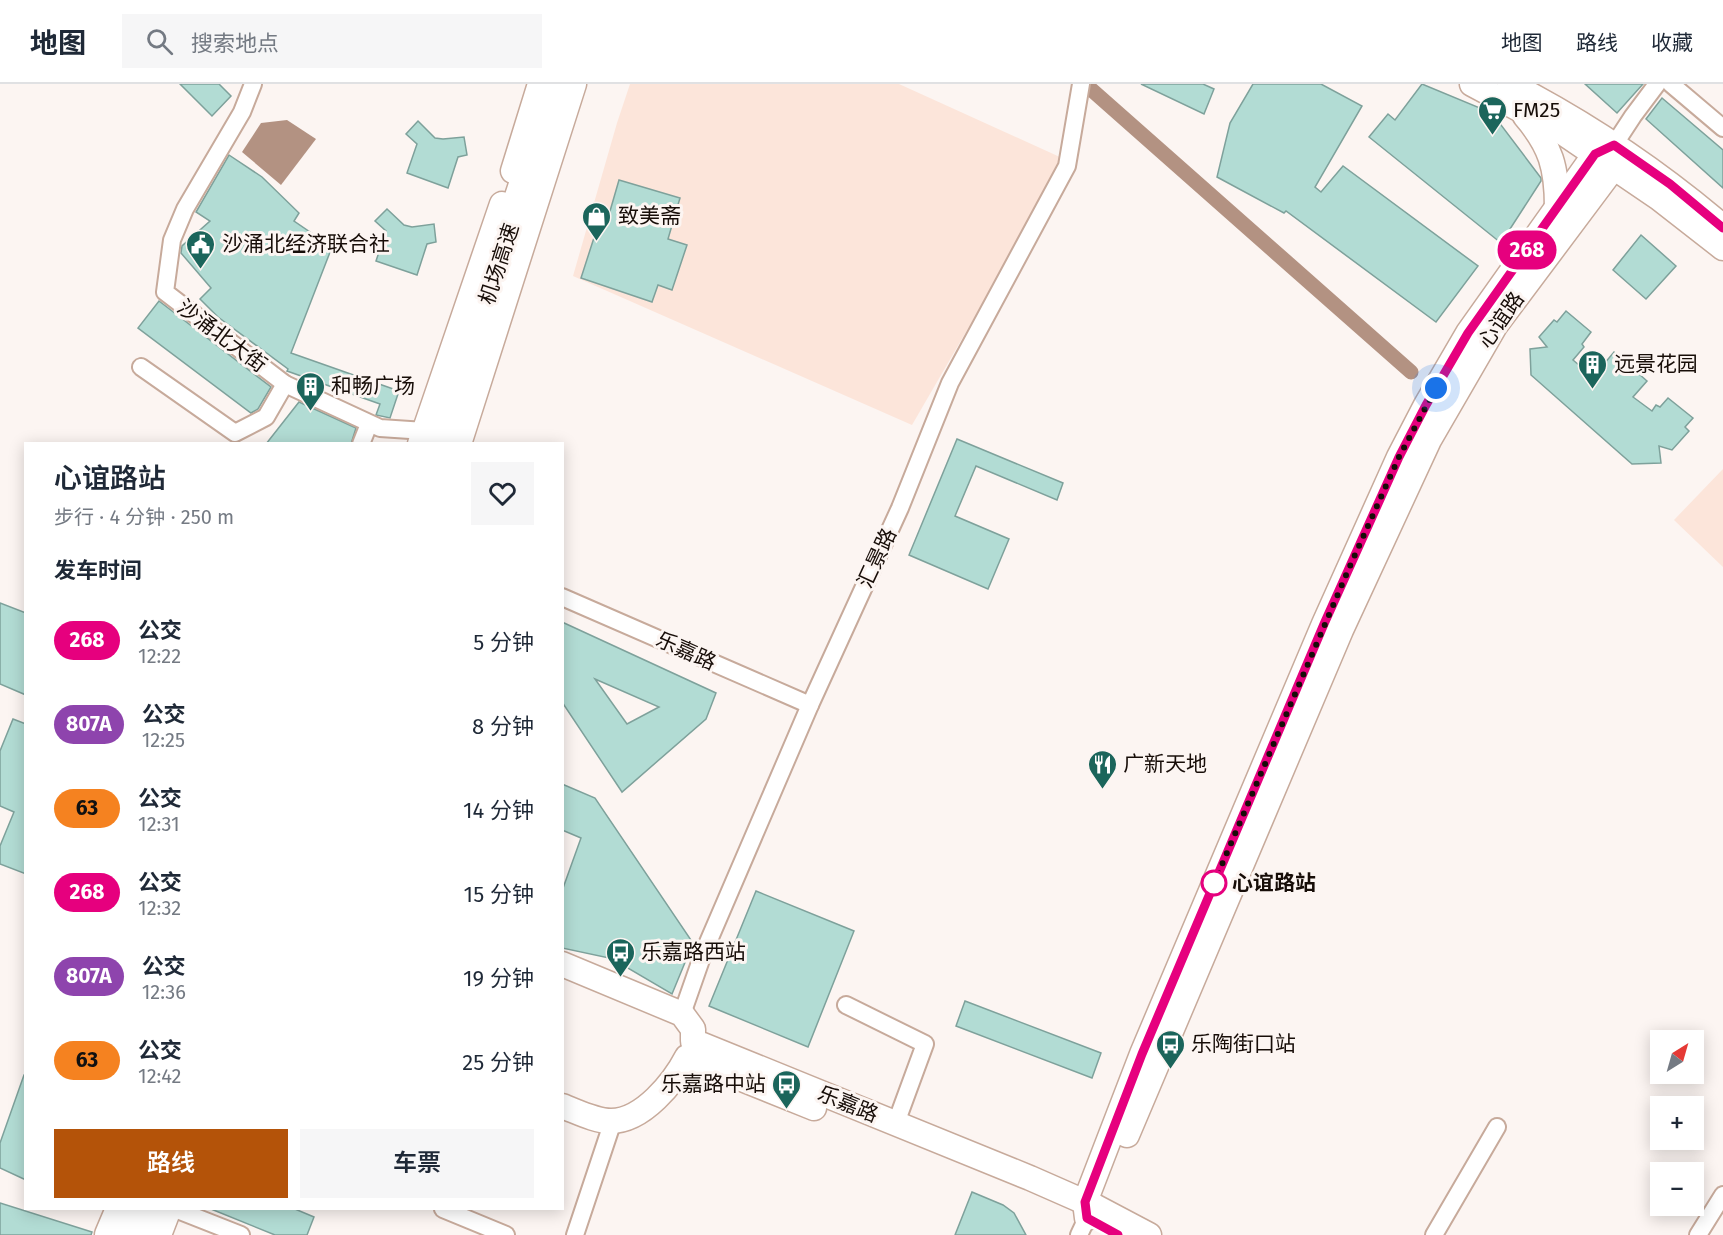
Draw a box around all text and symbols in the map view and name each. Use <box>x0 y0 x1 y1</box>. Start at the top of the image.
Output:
search box <box>122 14 542 68</box>
icon: search <box>143 25 176 58</box>
text: 地图 <box>30 27 86 60</box>
text: 搜索地点 <box>191 30 279 57</box>
text: 地图 <box>1501 30 1543 56</box>
text: 路线 <box>1576 30 1618 56</box>
text: 收藏 <box>1651 30 1693 56</box>
supermarket icon: FM25 <box>1476 94 1508 136</box>
place label: FM25 <box>1513 97 1560 123</box>
shop icon: 致美斋 <box>581 200 613 242</box>
place label: 致美斋 <box>618 203 681 229</box>
street label: 机场高速 <box>474 220 524 308</box>
public building icon: 沙涌北经济联合社 <box>185 228 217 270</box>
line badge: 268 <box>1492 230 1562 270</box>
place label: 沙涌北经济联合社 <box>222 231 390 257</box>
text: 268 <box>1510 237 1544 263</box>
street label: 心谊路 <box>1472 287 1530 353</box>
street label: 沙涌北大街 <box>172 294 272 378</box>
building icon: 远景花园 <box>1577 348 1609 390</box>
place label: 远景花园 <box>1614 351 1698 377</box>
building icon: 和畅广场 <box>294 370 326 412</box>
place label: 和畅广场 <box>331 373 415 399</box>
your location <box>1421 373 1451 403</box>
text: 心谊路站 <box>54 462 166 495</box>
button: heart <box>471 462 534 525</box>
text: 步行 · 4 分钟 · 250 m <box>54 505 234 529</box>
street label: 汇景路 <box>852 524 902 592</box>
text: 发车时间 <box>54 557 142 584</box>
text: 公交 <box>138 617 182 644</box>
street label: 乐嘉路 <box>652 626 720 676</box>
text: 268 <box>70 627 104 653</box>
text: 5 分钟 <box>473 629 534 656</box>
text: 12:22 <box>138 644 181 668</box>
text: 公交 <box>142 701 186 728</box>
text: 807A <box>66 711 112 737</box>
text: 8 分钟 <box>472 713 534 740</box>
text: 12:25 <box>142 728 185 752</box>
restaurant icon: 广新天地 <box>1086 748 1118 790</box>
place label: 广新天地 <box>1123 751 1207 777</box>
text: 公交 <box>138 785 182 812</box>
text: 63 <box>76 795 98 821</box>
text: 14 分钟 <box>463 797 534 824</box>
text: 12:31 <box>138 812 180 836</box>
text: 公交 <box>138 869 182 896</box>
marker: 心谊路站 <box>1201 870 1227 896</box>
place label: 心谊路站 <box>1232 870 1316 896</box>
text: 268 <box>70 879 104 905</box>
text: 15 分钟 <box>464 881 534 908</box>
text: 12:32 <box>138 896 181 920</box>
bus stop icon: 乐嘉路西站 <box>604 936 636 978</box>
place label: 乐嘉路西站 <box>641 939 746 965</box>
text: 公交 <box>142 953 186 980</box>
text: 807A <box>66 963 112 989</box>
text: 19 分钟 <box>463 965 534 992</box>
text: 12:36 <box>142 980 186 1004</box>
bus stop icon: 乐陶街口站 <box>1154 1028 1186 1070</box>
north arrow <box>1650 1030 1704 1084</box>
map controls <box>1650 1030 1704 1216</box>
place label: 乐陶街口站 <box>1191 1031 1296 1057</box>
text: 公交 <box>138 1037 182 1064</box>
text: 63 <box>76 1047 98 1073</box>
text: 25 分钟 <box>462 1049 534 1076</box>
text: 12:42 <box>138 1064 181 1088</box>
bus stop icon: 乐嘉路中站 <box>771 1068 803 1110</box>
place label: 乐嘉路中站 <box>661 1071 766 1097</box>
street label: 乐嘉路 <box>814 1080 882 1128</box>
button: + <box>1650 1096 1704 1150</box>
button: 路线 <box>54 1129 288 1198</box>
button: 车票 <box>300 1129 534 1198</box>
button: − <box>1650 1162 1704 1216</box>

